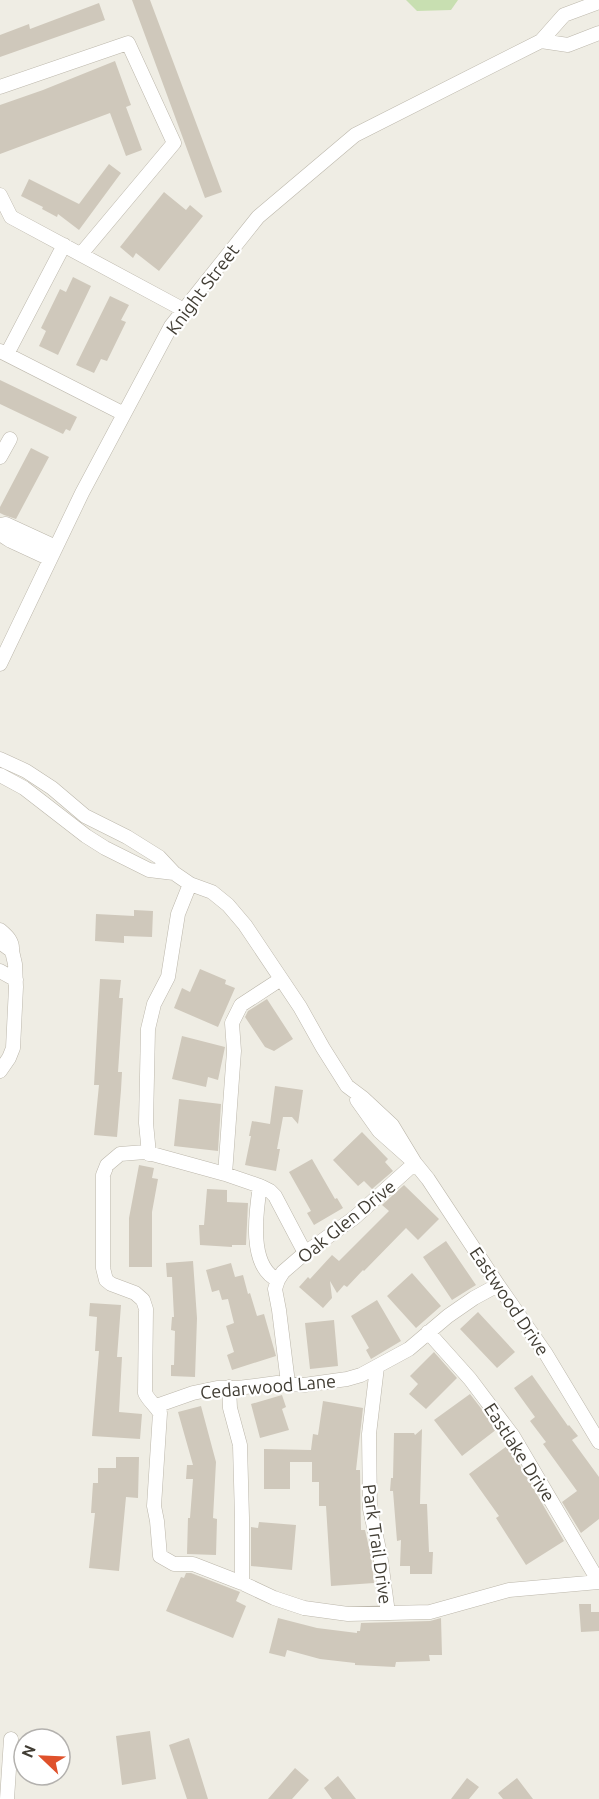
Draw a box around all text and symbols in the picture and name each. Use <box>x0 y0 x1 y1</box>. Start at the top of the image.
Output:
street label: Knight Street <box>162 240 242 338</box>
street label: Oak Glen Drive <box>293 1175 399 1267</box>
street label: Eastwood Drive <box>466 1243 554 1359</box>
street label: Cedarwood Lane <box>199 1370 337 1402</box>
street label: Eastlake Drive <box>481 1399 559 1505</box>
street label: Park Trail Drive <box>360 1483 396 1605</box>
north arrow <box>12 1727 72 1787</box>
text: N <box>18 1742 39 1760</box>

